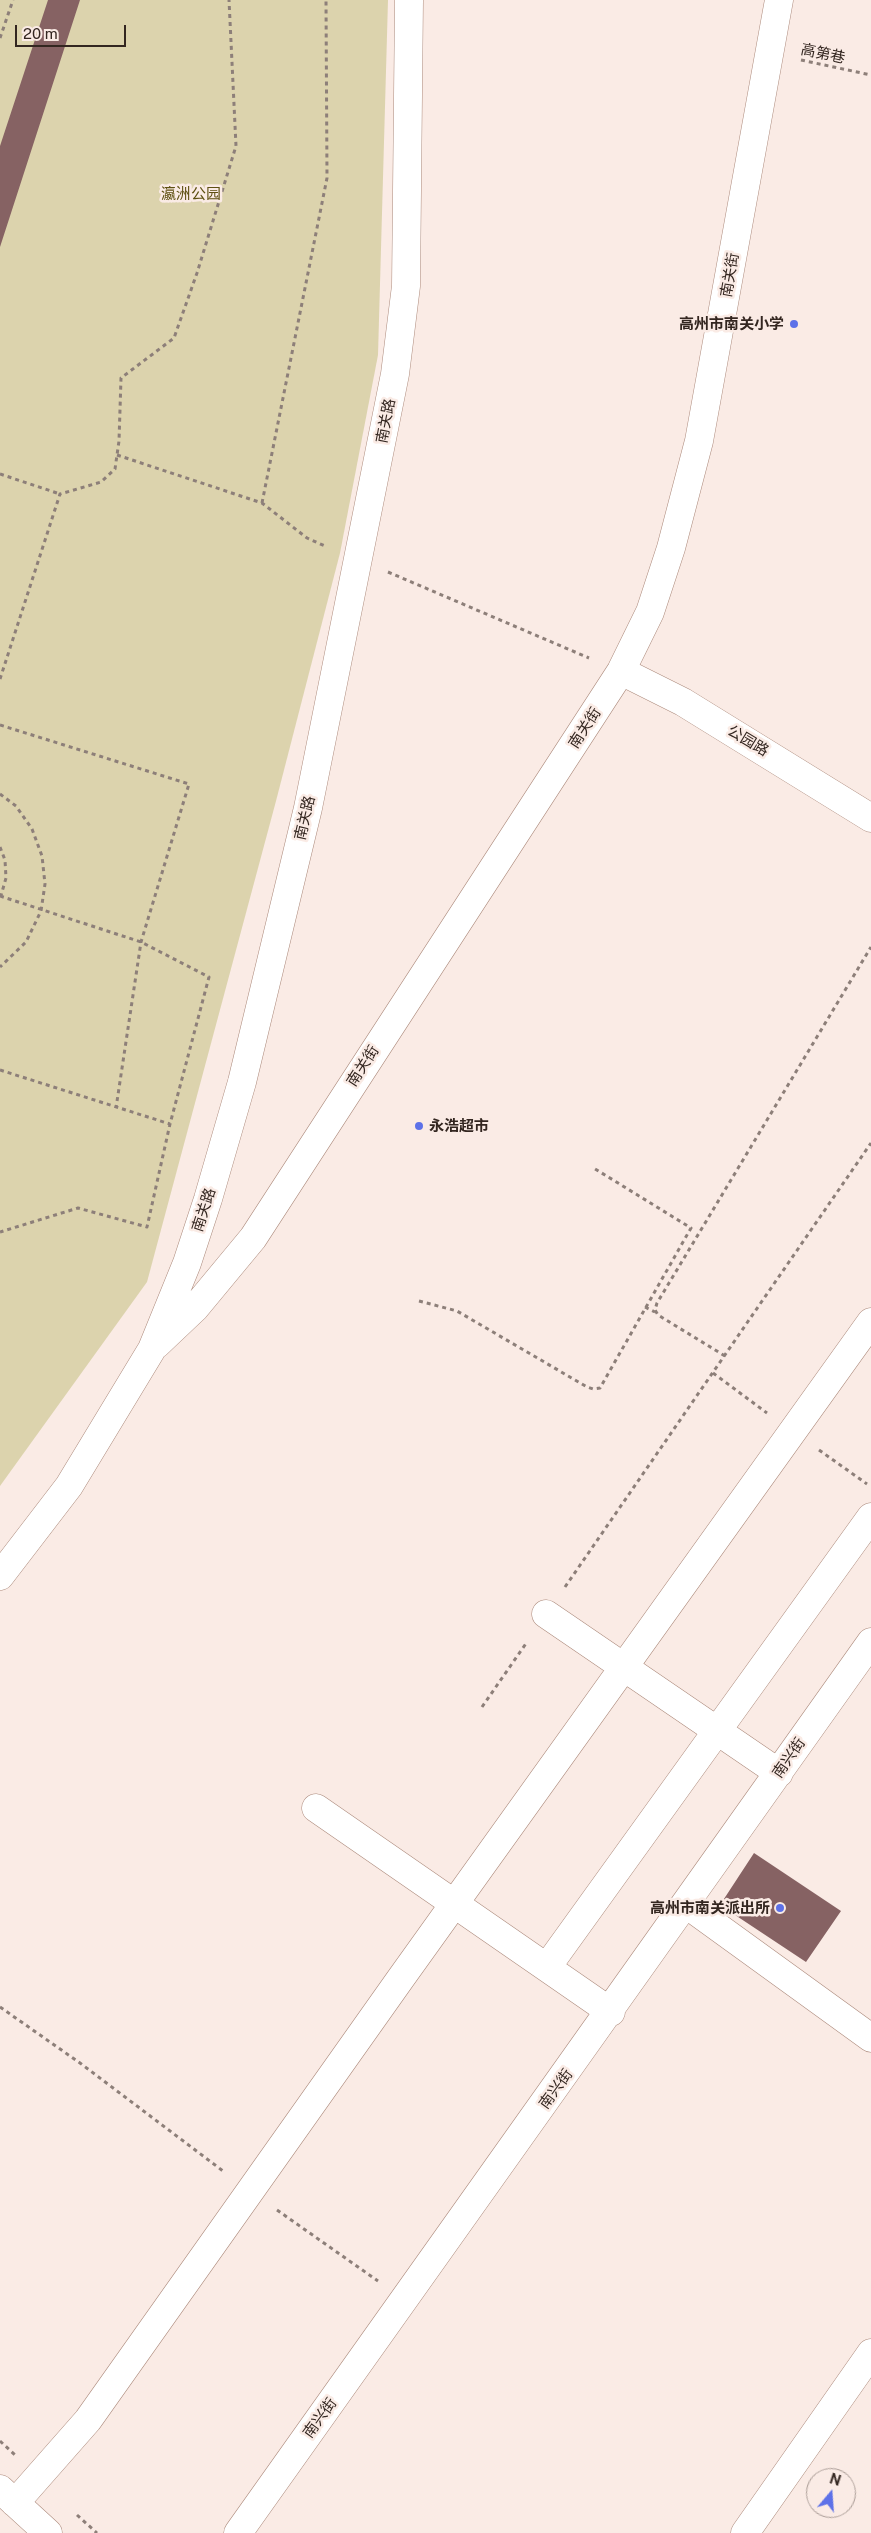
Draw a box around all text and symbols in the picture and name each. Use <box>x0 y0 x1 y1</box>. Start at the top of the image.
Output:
scale bar <box>18 15 129 47</box>
text: 20 m <box>23 25 58 42</box>
street label: 高第巷 <box>799 41 847 67</box>
park label: 瀛洲公园 <box>161 185 221 203</box>
street label: 南关街 <box>717 251 743 299</box>
place label: 高州市南关小学 <box>679 315 784 333</box>
marker: 高州市南关小学 <box>788 318 800 330</box>
street label: 南关路 <box>373 397 399 445</box>
street label: 南关街 <box>565 704 605 752</box>
street label: 公园路 <box>724 722 772 760</box>
street label: 南关路 <box>291 794 319 842</box>
street label: 南关街 <box>343 1042 383 1090</box>
place label: 永浩超市 <box>429 1117 489 1135</box>
marker: 永浩超市 <box>413 1120 425 1132</box>
street label: 南关路 <box>188 1186 220 1234</box>
street label: 南兴街 <box>769 1734 809 1782</box>
place label: 高州市南关派出所 <box>650 1899 770 1917</box>
marker: 高州市南关派出所 <box>774 1902 786 1914</box>
street label: 南兴街 <box>535 2066 577 2112</box>
street label: 南兴街 <box>299 2395 341 2441</box>
north arrow <box>806 2468 856 2518</box>
text: N <box>828 2470 843 2489</box>

